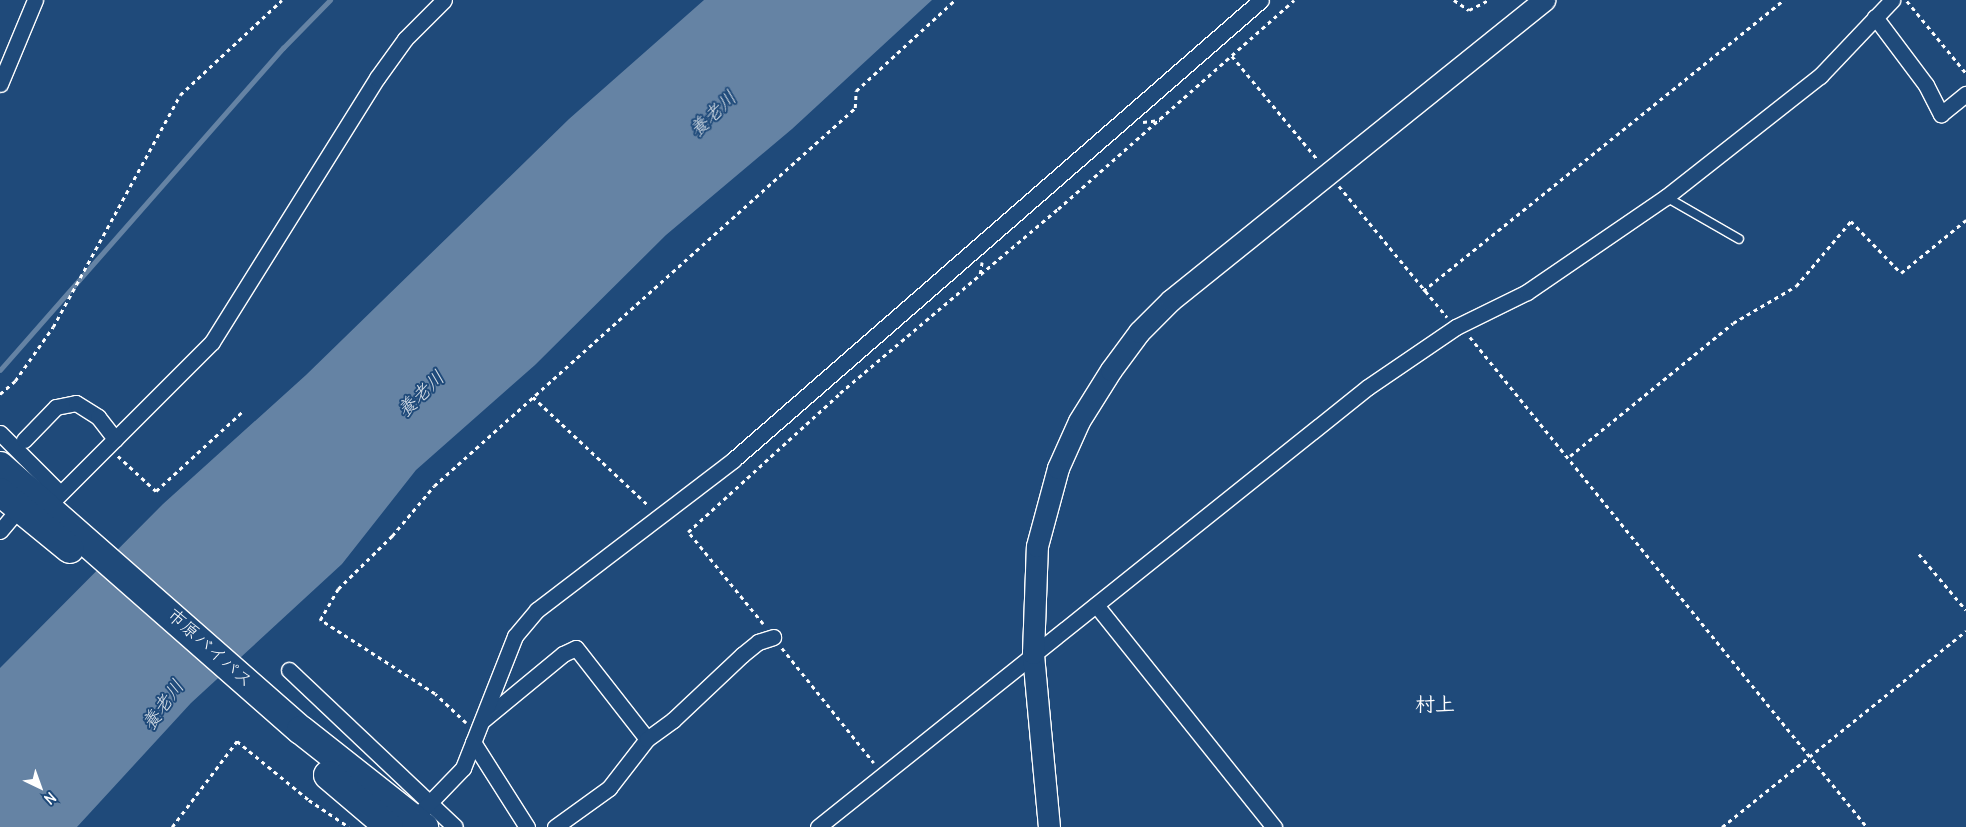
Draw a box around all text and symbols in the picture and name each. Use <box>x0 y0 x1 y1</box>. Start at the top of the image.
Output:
water label: 養老川 <box>685 86 741 142</box>
water label: 養老川 <box>393 366 449 422</box>
street label: 市原バイパス <box>163 604 257 692</box>
water label: 養老川 <box>137 675 189 735</box>
district label: 村上 <box>1415 691 1455 715</box>
north arrow <box>15 762 65 812</box>
text: N <box>40 788 60 808</box>

